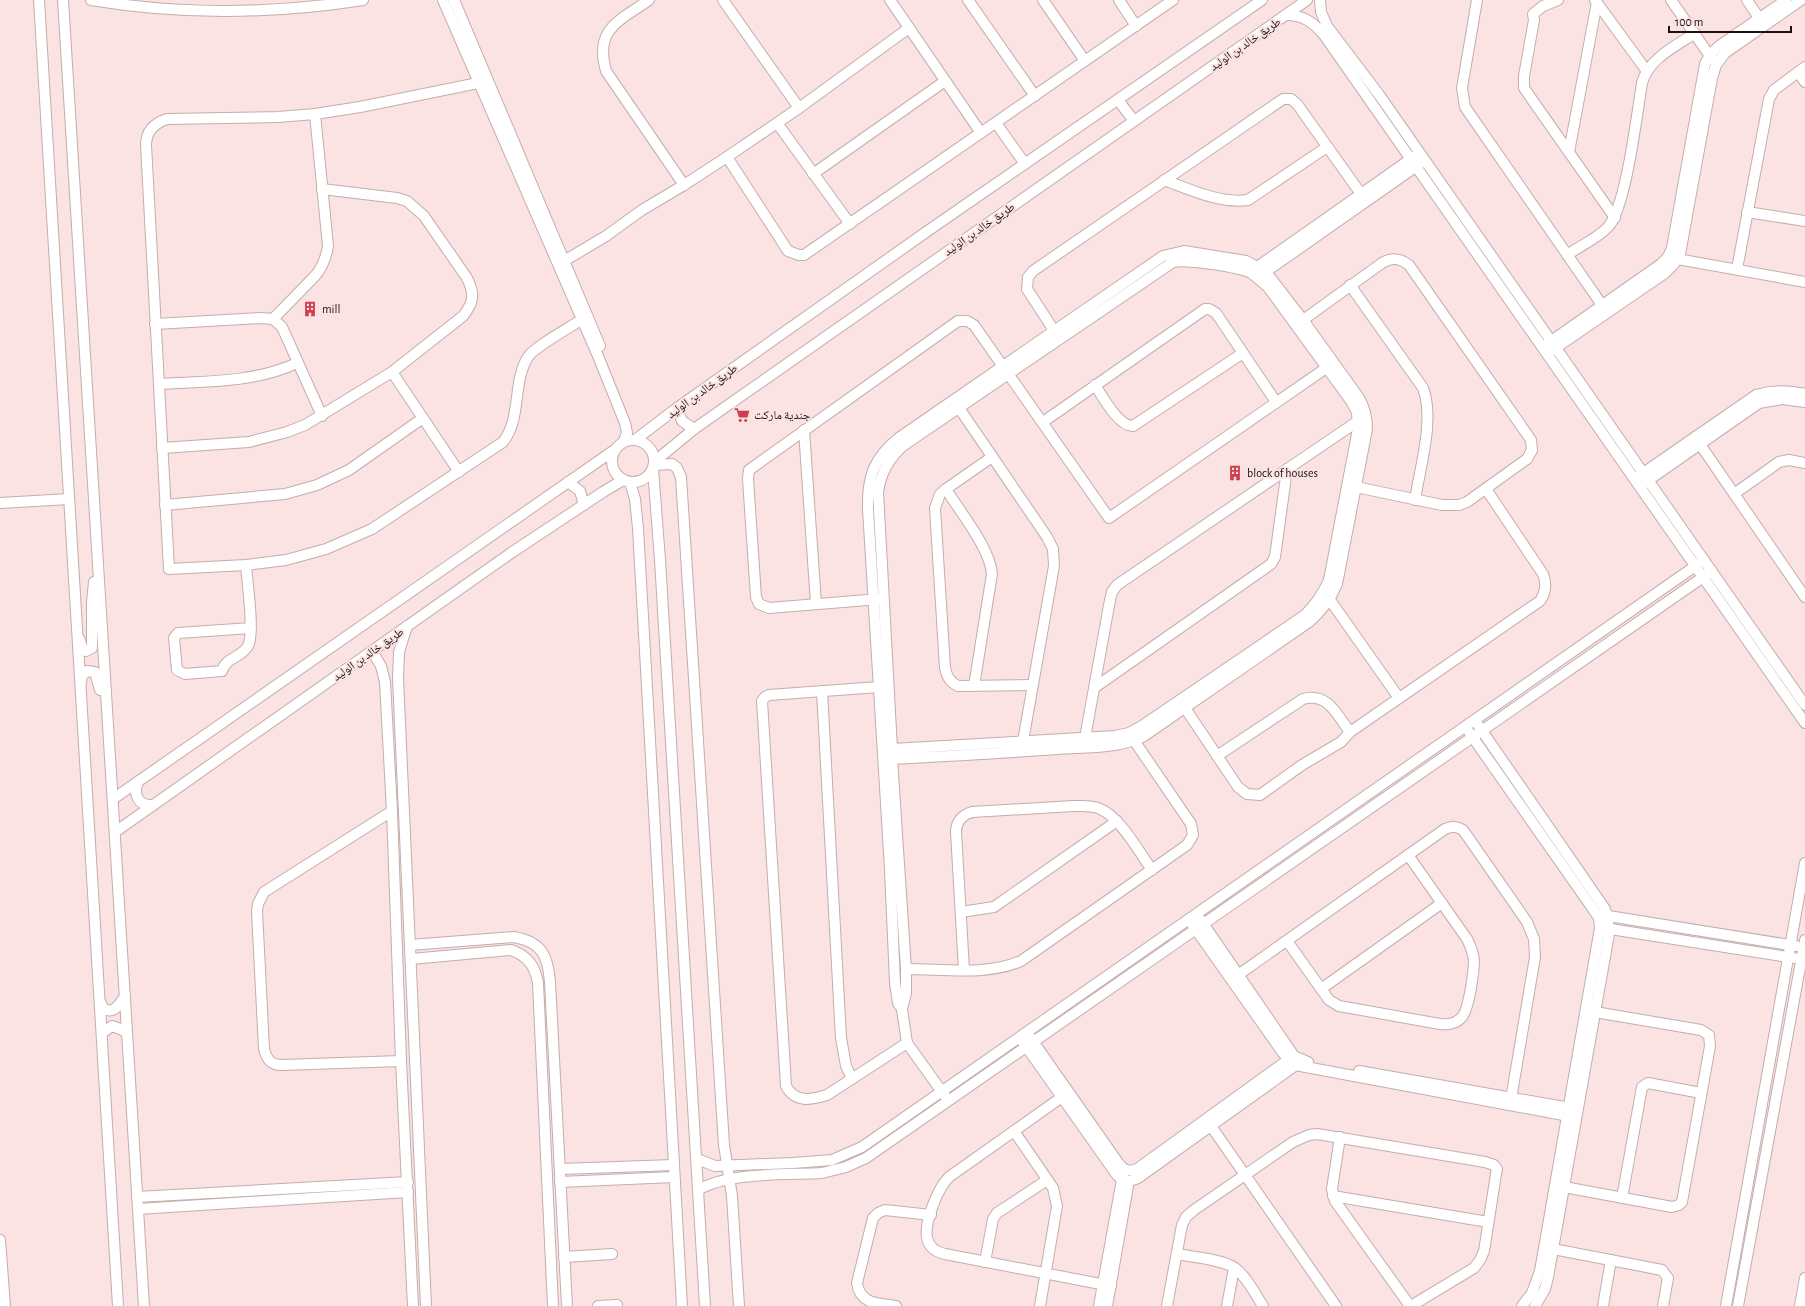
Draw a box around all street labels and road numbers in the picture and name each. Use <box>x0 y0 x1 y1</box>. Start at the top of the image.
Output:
street label: طريق خالد بن الوليد <box>1207 15 1283 74</box>
street label: طريق خالد بن الوليد <box>941 200 1017 259</box>
street label: طريق خالد بن الوليد <box>665 362 740 421</box>
street label: طريق خالد بن الوليد <box>330 625 406 684</box>

